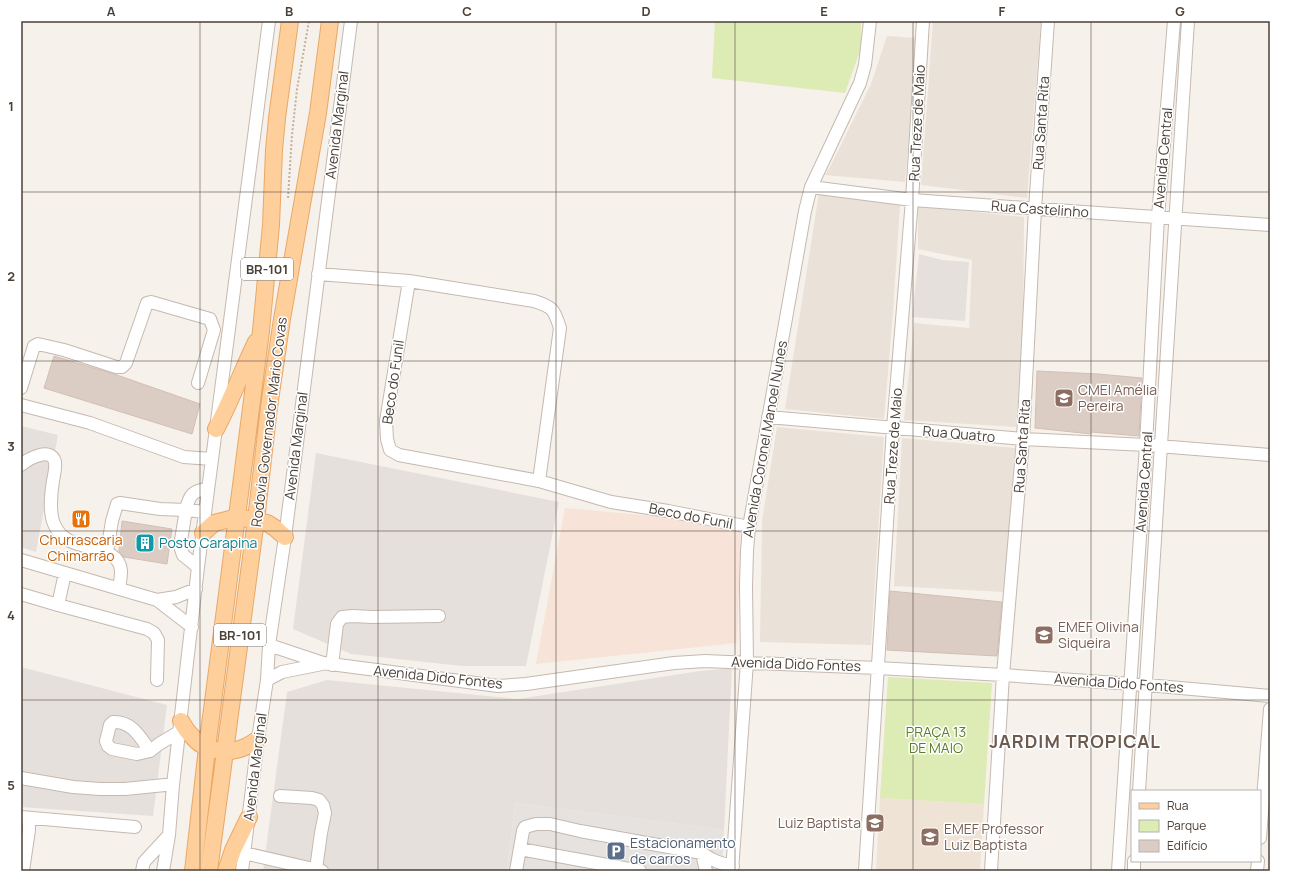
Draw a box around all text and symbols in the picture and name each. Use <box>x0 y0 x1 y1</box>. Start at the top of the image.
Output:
text: A <box>107 2 116 20</box>
text: B <box>285 2 293 20</box>
text: C <box>462 2 472 20</box>
text: D <box>641 2 651 20</box>
text: E <box>820 2 828 20</box>
text: F <box>999 2 1006 20</box>
text: G <box>1175 2 1185 20</box>
street label: Rua Treze de Maio <box>904 64 929 182</box>
street label: Avenida Marginal <box>320 70 353 180</box>
street label: Rua Santa Rita <box>1028 75 1053 171</box>
text: 1 <box>8 97 14 115</box>
street label: Avenida Central <box>1149 107 1176 209</box>
street label: Rua Castelinho <box>991 196 1089 221</box>
road number: BR-101 <box>241 258 293 280</box>
text: 2 <box>7 267 15 285</box>
street label: Rodovia Governador Mário Covas <box>246 316 291 528</box>
street label: Beco do Funil <box>377 339 408 425</box>
street label: Avenida Coronel Manoel Nunes <box>738 339 791 539</box>
place label: CMEI Amélia Pereira <box>1078 380 1157 415</box>
street label: Rua Treze de Maio <box>879 387 906 505</box>
school or university icon: CMEI Amélia Pereira <box>1053 387 1075 409</box>
street label: Avenida Marginal <box>279 391 312 501</box>
street label: Rua Santa Rita <box>1009 398 1034 494</box>
street label: Rua Quatro <box>922 421 996 446</box>
street label: Avenida Central <box>1130 431 1157 533</box>
text: 3 <box>7 437 15 455</box>
street label: Beco do Funil <box>648 498 735 533</box>
restaurant icon: Churrascaria Chimarrão <box>70 508 92 530</box>
place label: Churrascaria Chimarrão <box>39 530 123 565</box>
building icon: Posto Carapina <box>134 532 156 554</box>
place label: Posto Carapina <box>159 533 257 552</box>
text: 4 <box>7 606 15 624</box>
place label: EMEF Olivina Siqueira <box>1058 617 1139 652</box>
road number: BR-101 <box>214 624 266 646</box>
school or university icon: EMEF Olivina Siqueira <box>1033 624 1055 646</box>
street label: Avenida Dido Fontes <box>731 652 861 675</box>
street label: Avenida Dido Fontes <box>372 660 504 693</box>
street label: Avenida Dido Fontes <box>1054 668 1185 697</box>
street label: Avenida Marginal <box>238 712 271 822</box>
park label: PRAÇA 13 DE MAIO <box>906 722 966 757</box>
district label: JARDIM TROPICAL <box>989 729 1161 753</box>
text: 5 <box>7 776 15 794</box>
legend <box>1131 790 1261 862</box>
text: Rua <box>1167 797 1188 814</box>
school or university icon: Luiz Baptista <box>864 812 886 834</box>
place label: Luiz Baptista <box>778 813 861 832</box>
text: Parque <box>1167 817 1206 834</box>
place label: EMEF Professor Luiz Baptista <box>944 819 1044 854</box>
school or university icon: EMEF Professor Luiz Baptista <box>919 826 941 848</box>
place label: Estacionamento de carros <box>630 833 736 868</box>
text: Edifício <box>1167 837 1207 854</box>
parking icon: Estacionamento de carros <box>605 840 627 862</box>

